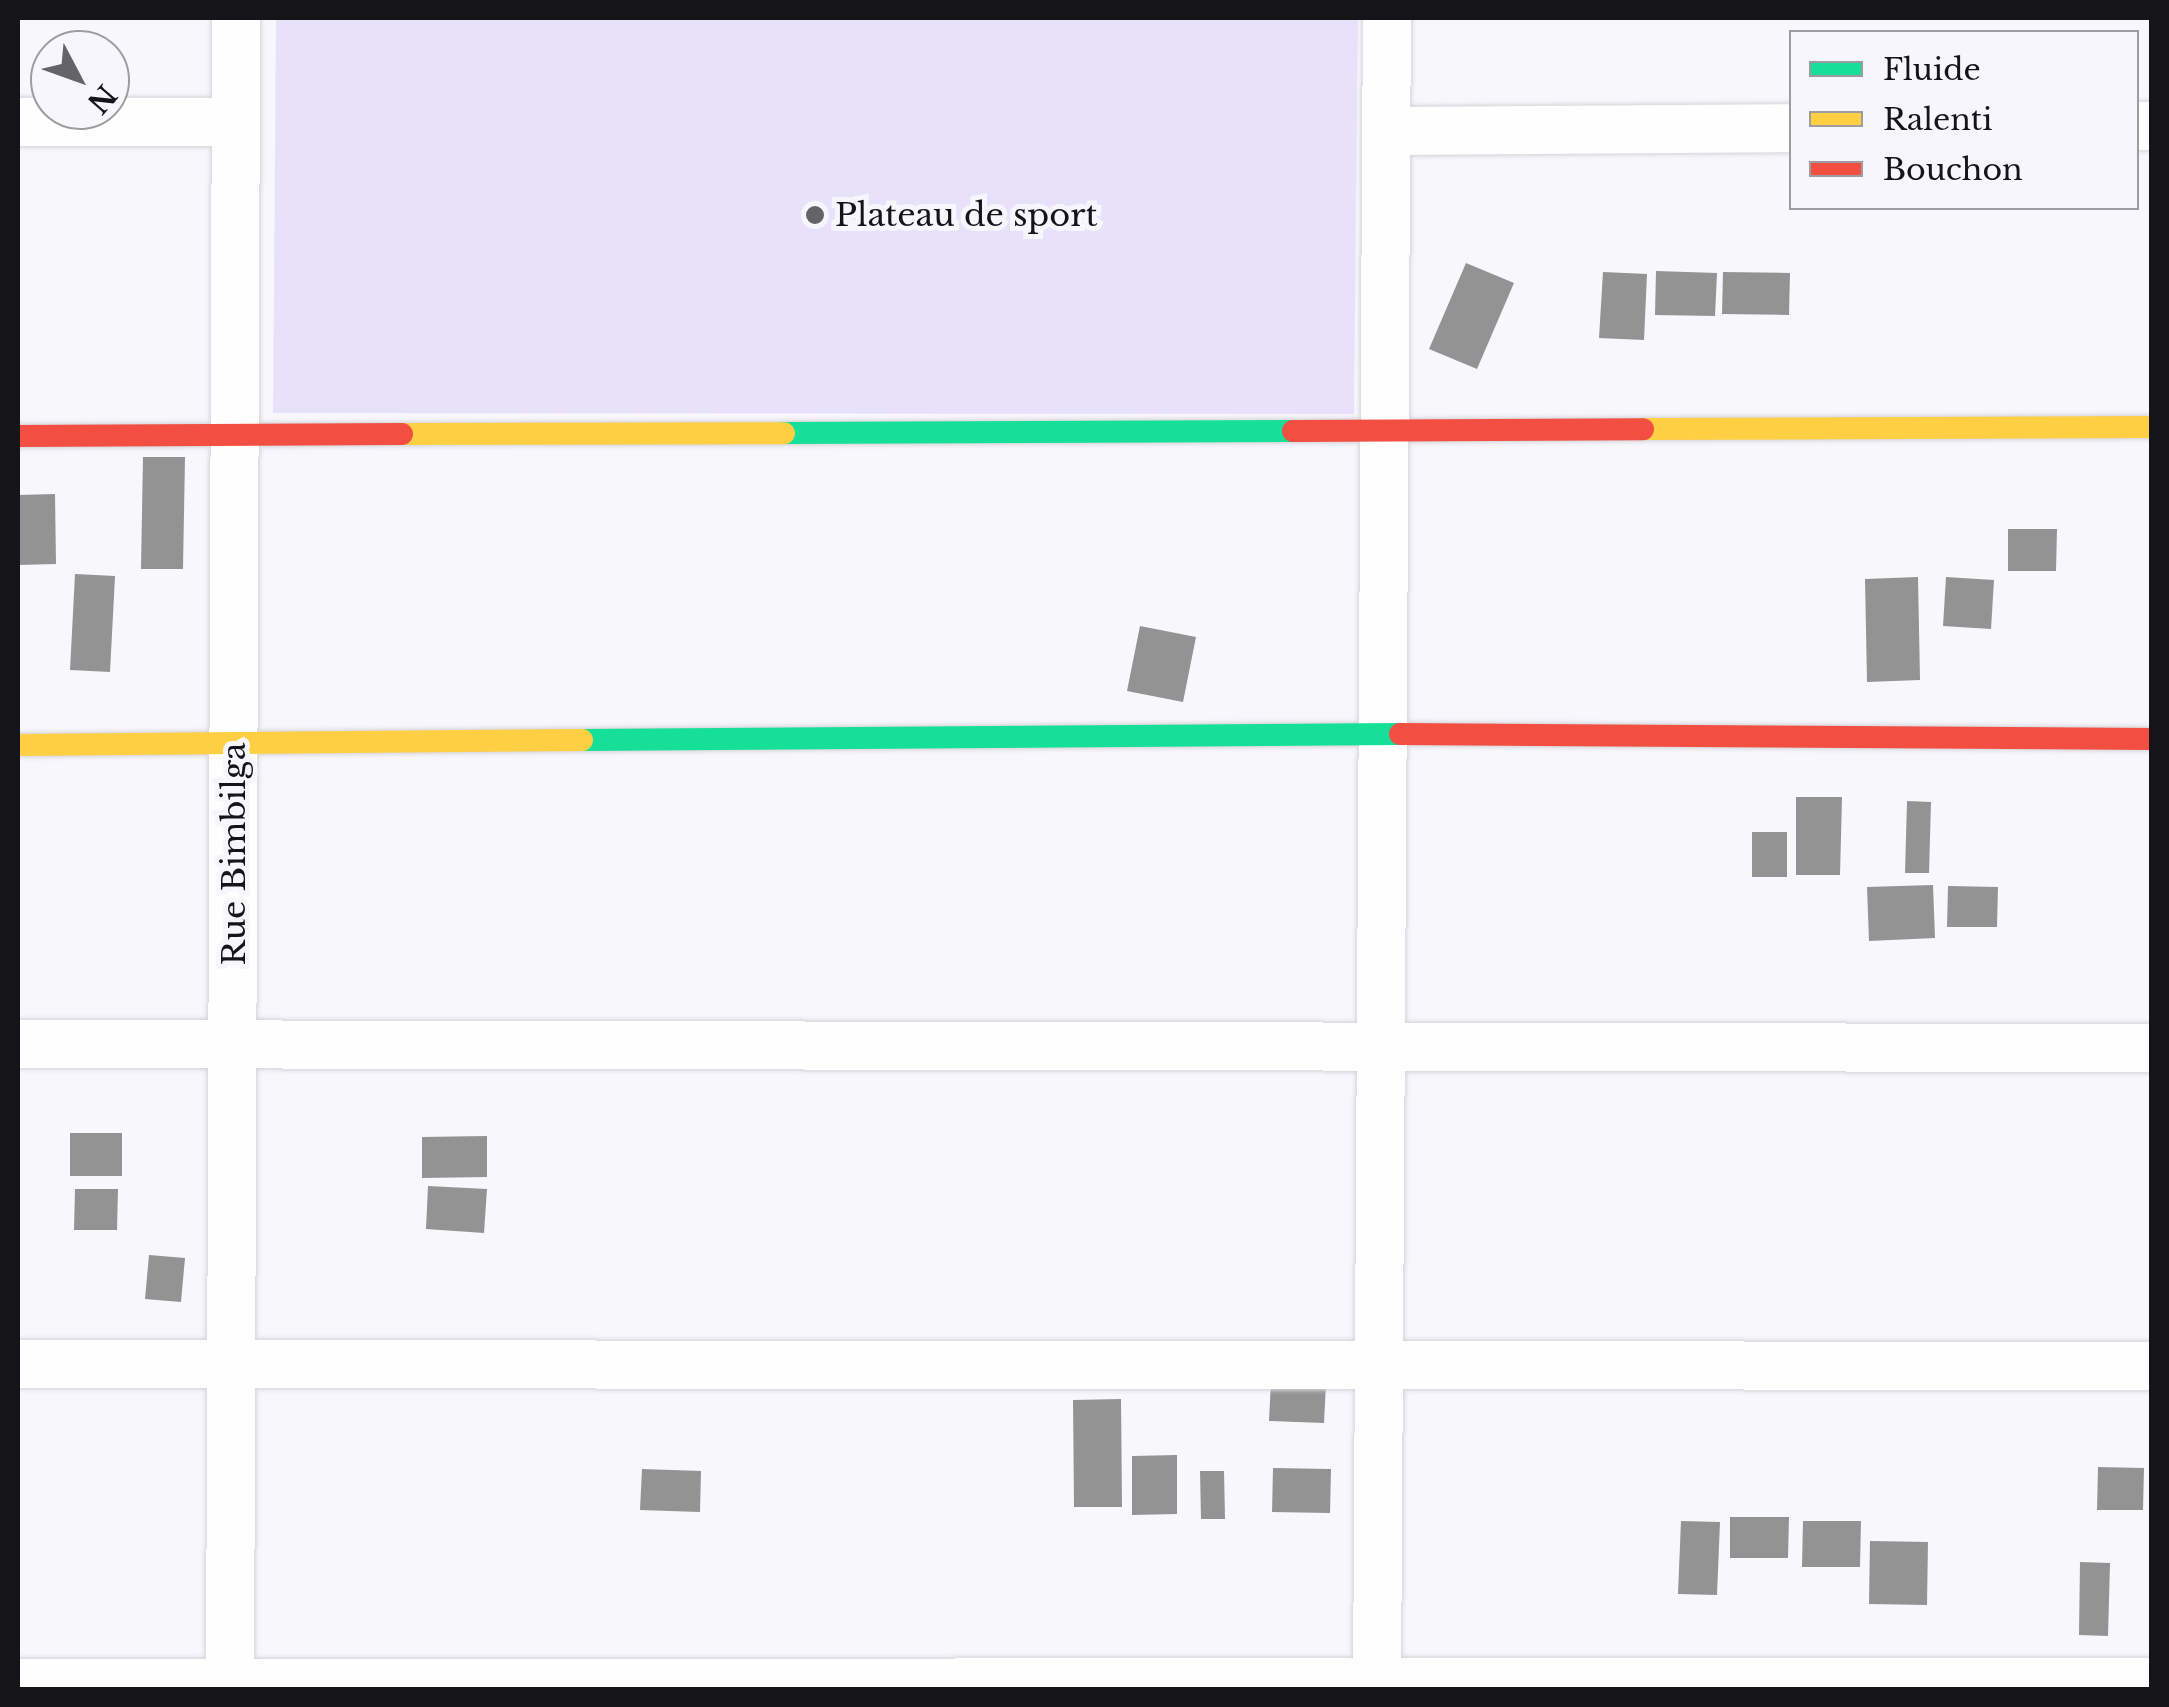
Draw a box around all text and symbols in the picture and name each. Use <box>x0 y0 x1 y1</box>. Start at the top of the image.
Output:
north arrow <box>30 30 130 130</box>
legend <box>1789 30 2139 210</box>
text: Fluide <box>1883 51 1981 88</box>
text: N <box>80 77 123 120</box>
text: Ralenti <box>1883 101 1992 138</box>
text: Bouchon <box>1883 151 2023 188</box>
place label: Plateau de sport <box>835 196 1098 234</box>
marker: Plateau de sport <box>804 204 826 226</box>
street label: Rue Bimbilga <box>215 742 253 966</box>

